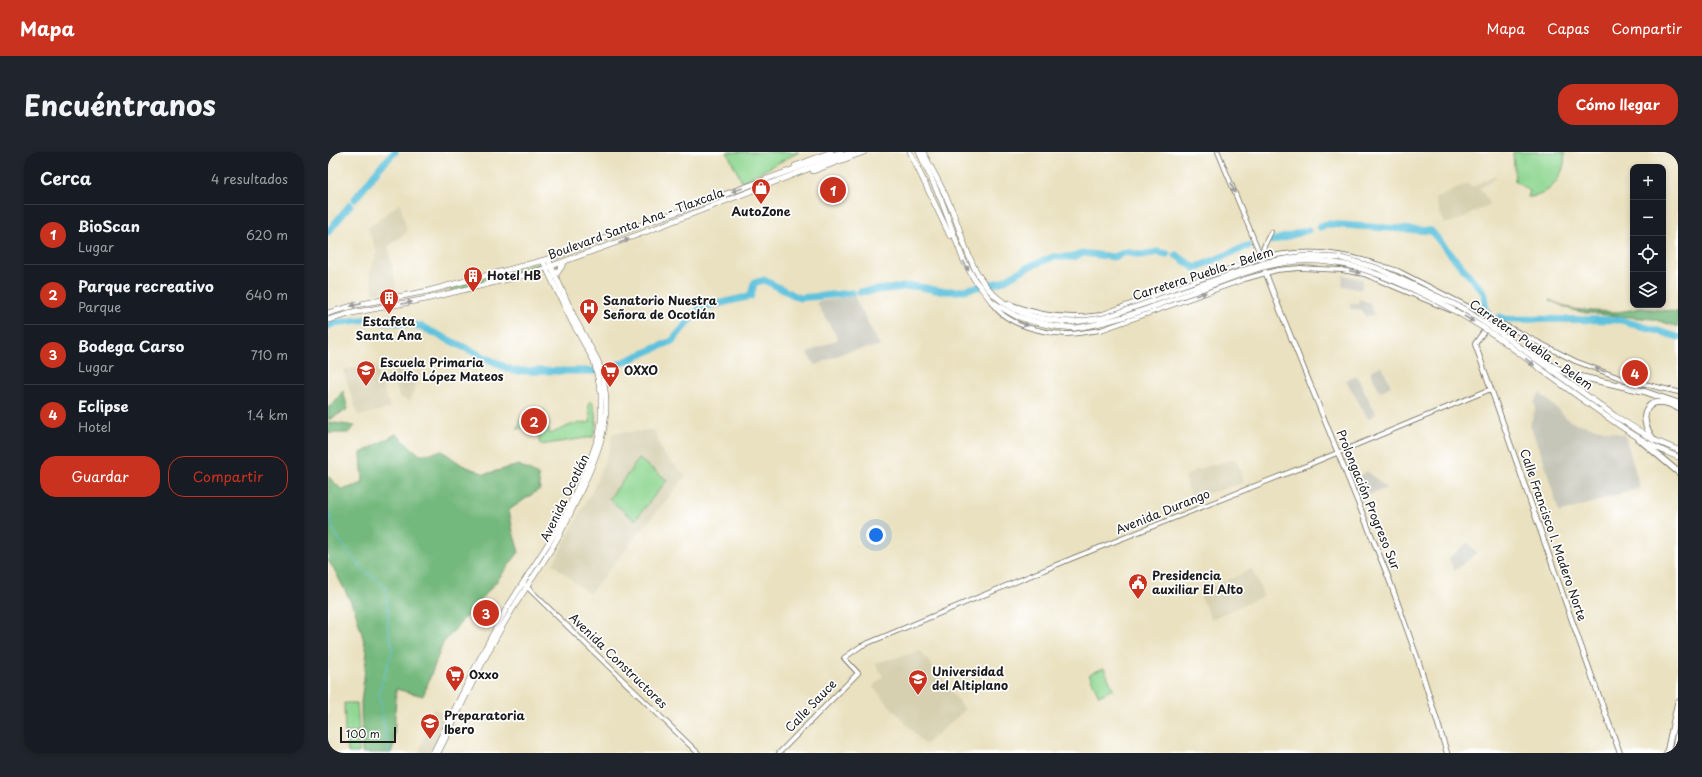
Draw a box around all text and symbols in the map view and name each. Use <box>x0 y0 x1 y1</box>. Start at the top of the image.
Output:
text: Mapa <box>20 14 75 42</box>
text: Mapa <box>1487 18 1525 39</box>
text: Capas <box>1547 18 1589 39</box>
text: Compartir <box>1611 18 1682 39</box>
text: Encuéntranos <box>24 83 216 126</box>
button: Cómo llegar <box>1558 84 1678 125</box>
map controls <box>1630 164 1666 308</box>
button: + <box>1630 164 1666 200</box>
text: Cerca <box>40 165 91 191</box>
text: 4 resultados <box>211 169 288 188</box>
pin: 1 <box>820 175 846 205</box>
shop icon: AutoZone <box>750 177 772 205</box>
street label: Boulevard Santa Ana - Tlaxcala <box>545 183 727 263</box>
one-way arrow <box>1230 183 1236 195</box>
one-way arrow <box>730 187 742 193</box>
button: − <box>1630 200 1666 236</box>
place label: AutoZone <box>732 202 791 220</box>
text: BioScan <box>78 214 140 237</box>
text: 1 <box>50 225 56 244</box>
text: 620 m <box>246 225 288 244</box>
button: locate <box>1630 236 1666 272</box>
text: Lugar <box>78 237 114 256</box>
one-way arrow <box>618 237 630 243</box>
street label: Carretera Puebla - Belem <box>1130 242 1276 304</box>
one-way arrow <box>963 260 970 272</box>
building icon: Hotel HB <box>462 265 484 293</box>
place label: Hotel HB <box>487 266 541 284</box>
one-way arrow <box>1349 270 1361 276</box>
button: layers <box>1630 272 1666 308</box>
text: Parque recreativo <box>78 274 214 297</box>
text: 2 <box>48 285 58 304</box>
text: 640 m <box>245 285 288 304</box>
building icon: Estafeta Santa Ana <box>378 287 400 315</box>
place label: Sanatorio Nuestra Señora de Ocotlán <box>603 291 718 323</box>
one-way arrow <box>1195 291 1207 297</box>
street label: Carretera Puebla - Belem <box>1466 295 1597 394</box>
text: Parque <box>78 297 121 316</box>
hospital icon: Sanatorio Nuestra Señora de Ocotlán <box>578 297 600 325</box>
one-way arrow <box>401 300 413 306</box>
one-way arrow <box>349 303 362 309</box>
place label: Estafeta Santa Ana <box>356 312 422 344</box>
one-way arrow <box>1463 315 1475 322</box>
one-way arrow <box>1017 322 1029 328</box>
text: Bodega Carso <box>78 334 184 357</box>
text: 3 <box>49 345 57 364</box>
text: 710 m <box>251 345 288 364</box>
place label: Escuela Primaria Adolfo López Mateos <box>379 353 504 385</box>
text: Lugar <box>78 357 114 376</box>
one-way arrow <box>1524 357 1535 366</box>
pin: 4 <box>1622 358 1648 388</box>
school or university icon: Escuela Primaria Adolfo López Mateos <box>355 359 377 387</box>
supermarket icon: OXXO <box>599 360 621 388</box>
place label: OXXO <box>624 361 658 379</box>
one-way arrow <box>1594 367 1606 373</box>
text: Eclipse <box>78 394 129 417</box>
text: 4 <box>49 405 57 424</box>
text: 1.4 km <box>247 405 288 424</box>
pin: 2 <box>521 406 547 436</box>
text: Hotel <box>78 417 111 436</box>
street label: Prolongación Progreso Sur <box>1333 427 1406 573</box>
street label: Calle Francisco I. Madero Norte <box>1516 446 1592 624</box>
street label: Avenida Ocotlán <box>535 451 593 544</box>
button: Guardar <box>40 456 160 497</box>
button: Compartir <box>168 456 288 497</box>
street label: Avenida Durango <box>1113 484 1213 538</box>
your location <box>866 525 886 545</box>
place label: Presidencia auxiliar El Alto <box>1152 566 1243 598</box>
public building icon: Presidencia auxiliar El Alto <box>1127 572 1149 600</box>
pin: 3 <box>473 598 499 628</box>
street label: Avenida Constructores <box>565 608 672 713</box>
place label: Universidad del Altiplano <box>932 662 1008 694</box>
supermarket icon: Oxxo <box>444 664 466 692</box>
place label: Oxxo <box>469 665 499 683</box>
school or university icon: Universidad del Altiplano <box>907 668 929 696</box>
street label: Calle Sauce <box>780 674 840 736</box>
place label: Preparatoria Ibero <box>444 706 525 738</box>
school or university icon: Preparatoria Ibero <box>419 712 441 740</box>
scale bar <box>340 725 396 744</box>
text: 100 m <box>346 725 380 742</box>

